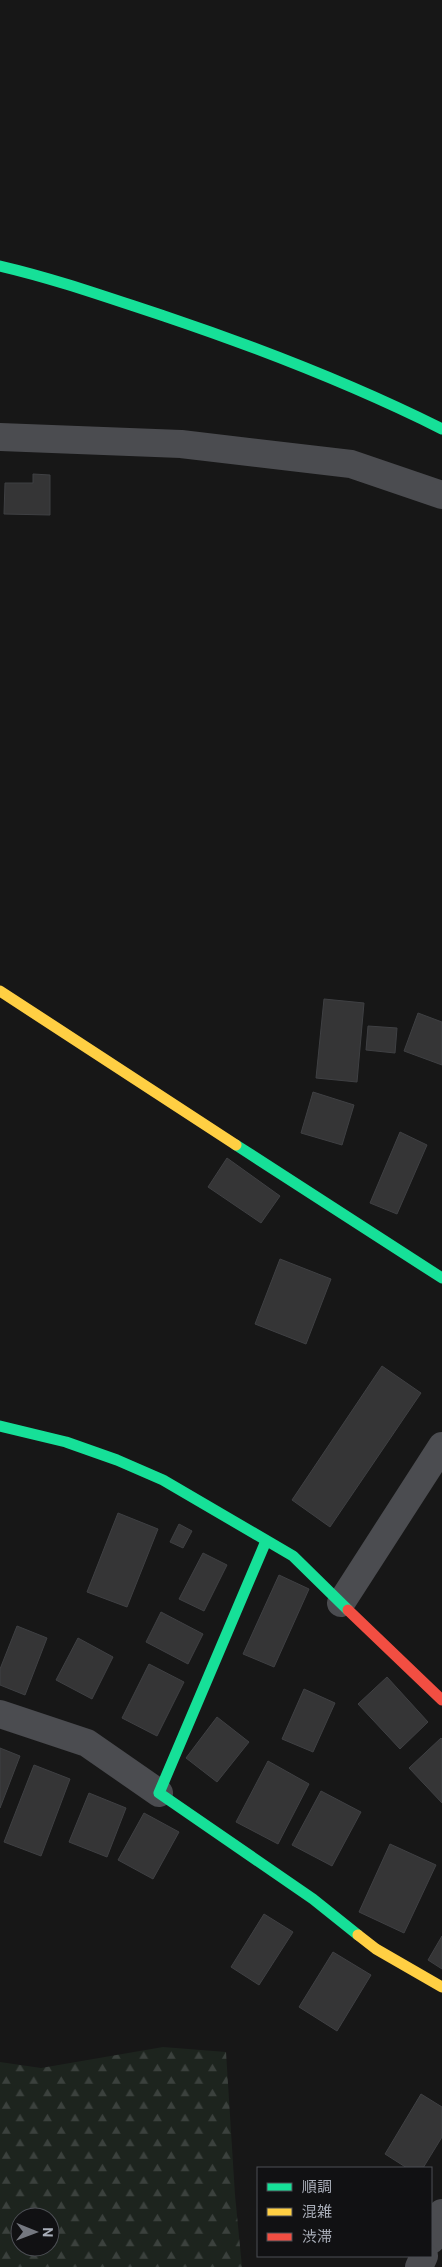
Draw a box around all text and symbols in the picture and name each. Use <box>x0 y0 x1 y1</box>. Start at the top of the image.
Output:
legend <box>257 2167 432 2257</box>
text: 順調 <box>302 2178 332 2196</box>
text: 混雑 <box>302 2203 332 2221</box>
north arrow <box>10 2207 60 2257</box>
text: N <box>40 2227 56 2237</box>
text: 渋滞 <box>302 2228 332 2246</box>

